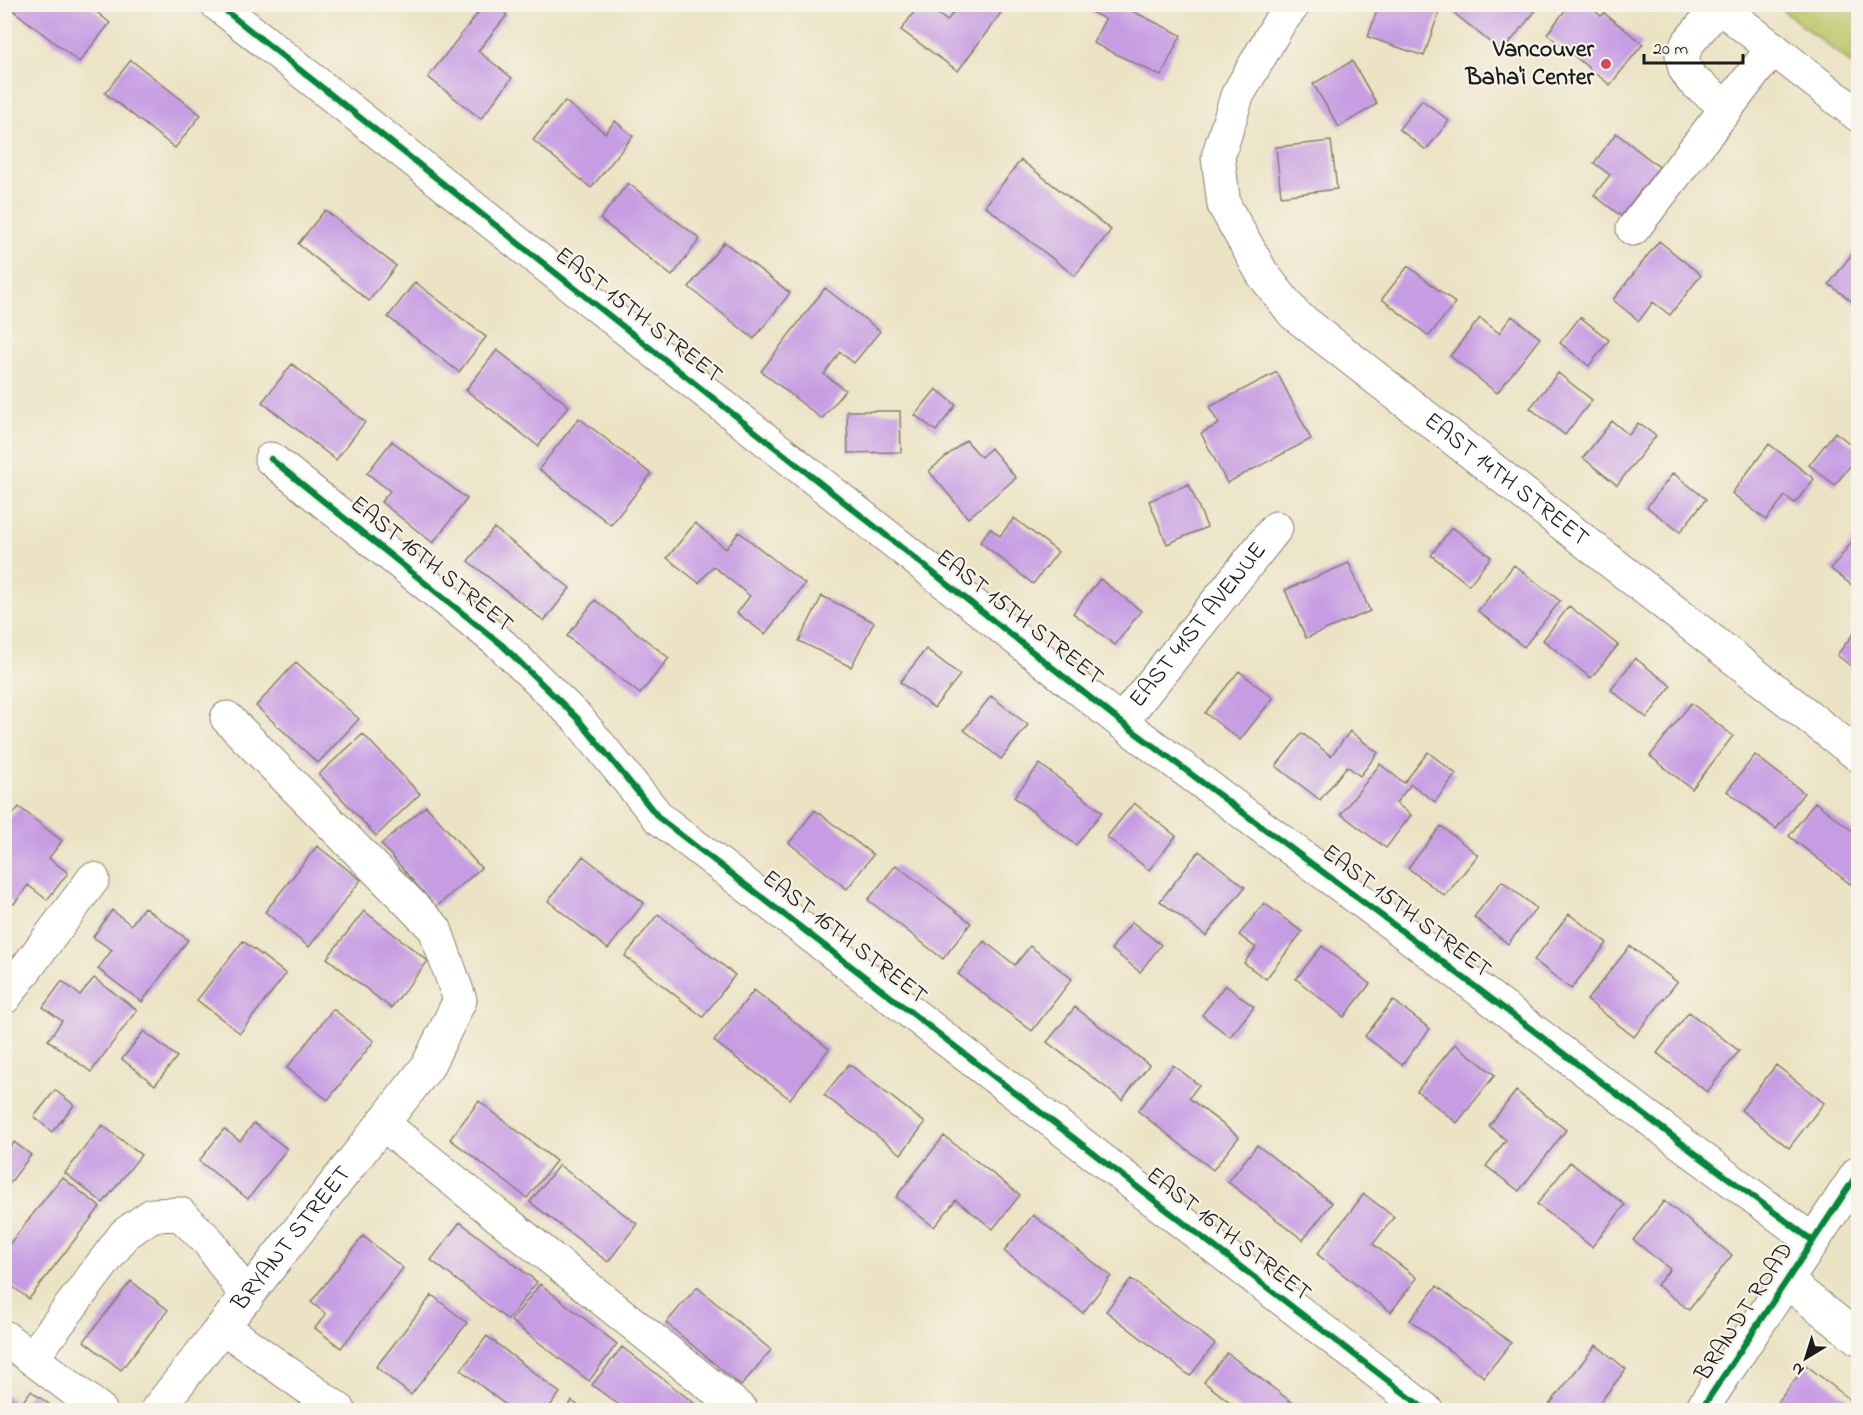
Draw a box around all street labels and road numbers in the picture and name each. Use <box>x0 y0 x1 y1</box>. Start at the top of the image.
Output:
street label: EAST 15TH STREET <box>547 239 730 393</box>
street label: EAST 14TH STREET <box>1416 404 1596 556</box>
street label: EAST 16TH STREET <box>342 488 521 642</box>
street label: EAST 41ST AVENUE <box>1121 535 1276 716</box>
street label: EAST 15TH STREET <box>928 541 1111 695</box>
street label: EAST 15TH STREET <box>1314 836 1499 988</box>
street label: EAST 16TH STREET <box>754 862 934 1014</box>
street label: BRYANT STREET <box>223 1158 360 1320</box>
street label: EAST 16TH STREET <box>1138 1159 1318 1311</box>
street label: BRANDT ROAD <box>1690 1237 1800 1387</box>

